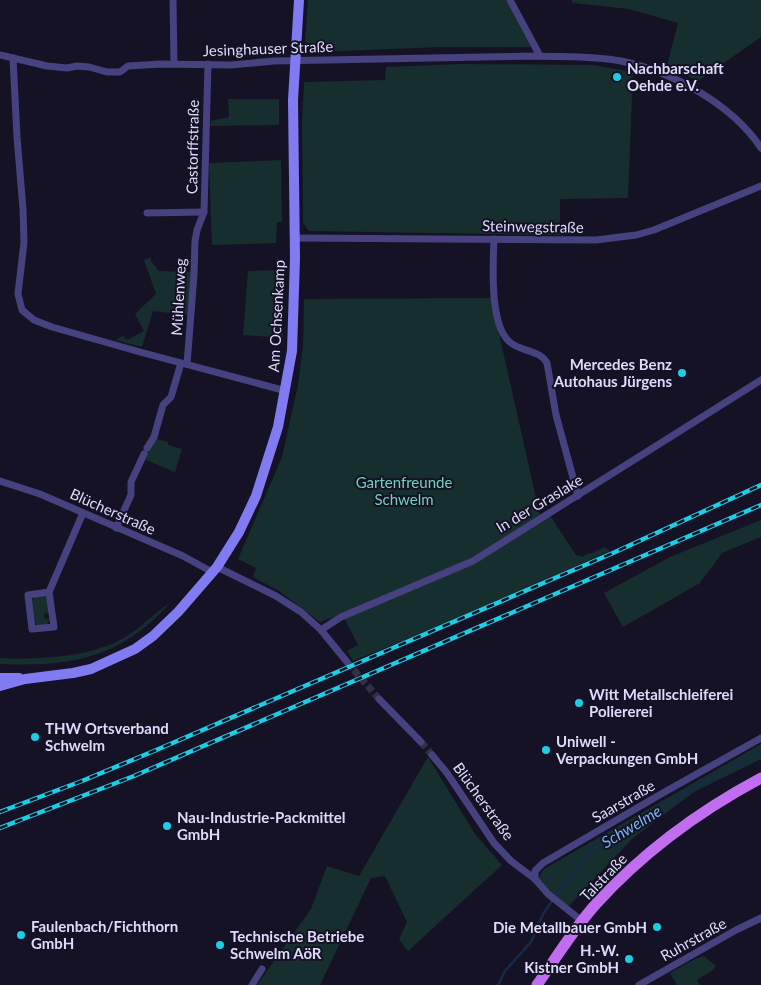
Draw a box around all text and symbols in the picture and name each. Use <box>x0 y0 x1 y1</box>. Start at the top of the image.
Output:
street label: Jesinghauser Straße <box>203 37 334 59</box>
place label: Nachbarschaft Oehde e.V. <box>627 59 724 94</box>
marker: Nachbarschaft Oehde e.V. <box>611 71 623 83</box>
street label: Castorffstraße <box>182 99 202 194</box>
street label: Steinwegstraße <box>482 216 584 236</box>
street label: Mühlenweg <box>167 258 189 336</box>
street label: Am Ochsenkamp <box>264 259 288 373</box>
place label: Mercedes Benz Autohaus Jürgens <box>553 355 672 390</box>
marker: Mercedes Benz Autohaus Jürgens <box>676 367 688 379</box>
street label: In der Graslake <box>492 470 586 536</box>
park label: Gartenfreunde Schwelm <box>356 473 452 508</box>
street label: Blücherstraße <box>67 484 159 538</box>
place label: Witt Metallschleiferei Poliererei <box>589 685 734 720</box>
marker: Witt Metallschleiferei Poliererei <box>573 697 585 709</box>
place label: THW Ortsverband Schwelm <box>45 719 169 754</box>
marker: THW Ortsverband Schwelm <box>29 731 41 743</box>
place label: Uniwell - Verpackungen GmbH <box>555 732 698 767</box>
marker: Uniwell - Verpackungen GmbH <box>540 744 552 756</box>
street label: Blücherstraße <box>450 759 518 843</box>
street label: Saarstraße <box>588 776 658 826</box>
water label: Schwelme <box>598 801 665 851</box>
place label: Nau-Industrie-Packmittel GmbH <box>177 808 346 843</box>
marker: Nau-Industrie-Packmittel GmbH <box>161 820 173 832</box>
street label: Talstraße <box>576 849 630 905</box>
street label: Ruhrstraße <box>657 914 729 964</box>
place label: Faulenbach/Fichthorn GmbH <box>31 917 178 952</box>
place label: Die Metallbauer GmbH <box>493 918 647 936</box>
marker: Die Metallbauer GmbH <box>651 921 663 933</box>
place label: Technische Betriebe Schwelm AöR <box>230 927 364 962</box>
marker: Faulenbach/Fichthorn GmbH <box>15 929 27 941</box>
marker: Technische Betriebe Schwelm AöR <box>214 939 226 951</box>
place label: H.-W. Kistner GmbH <box>524 941 619 976</box>
marker: H.-W. Kistner GmbH <box>623 953 635 965</box>

